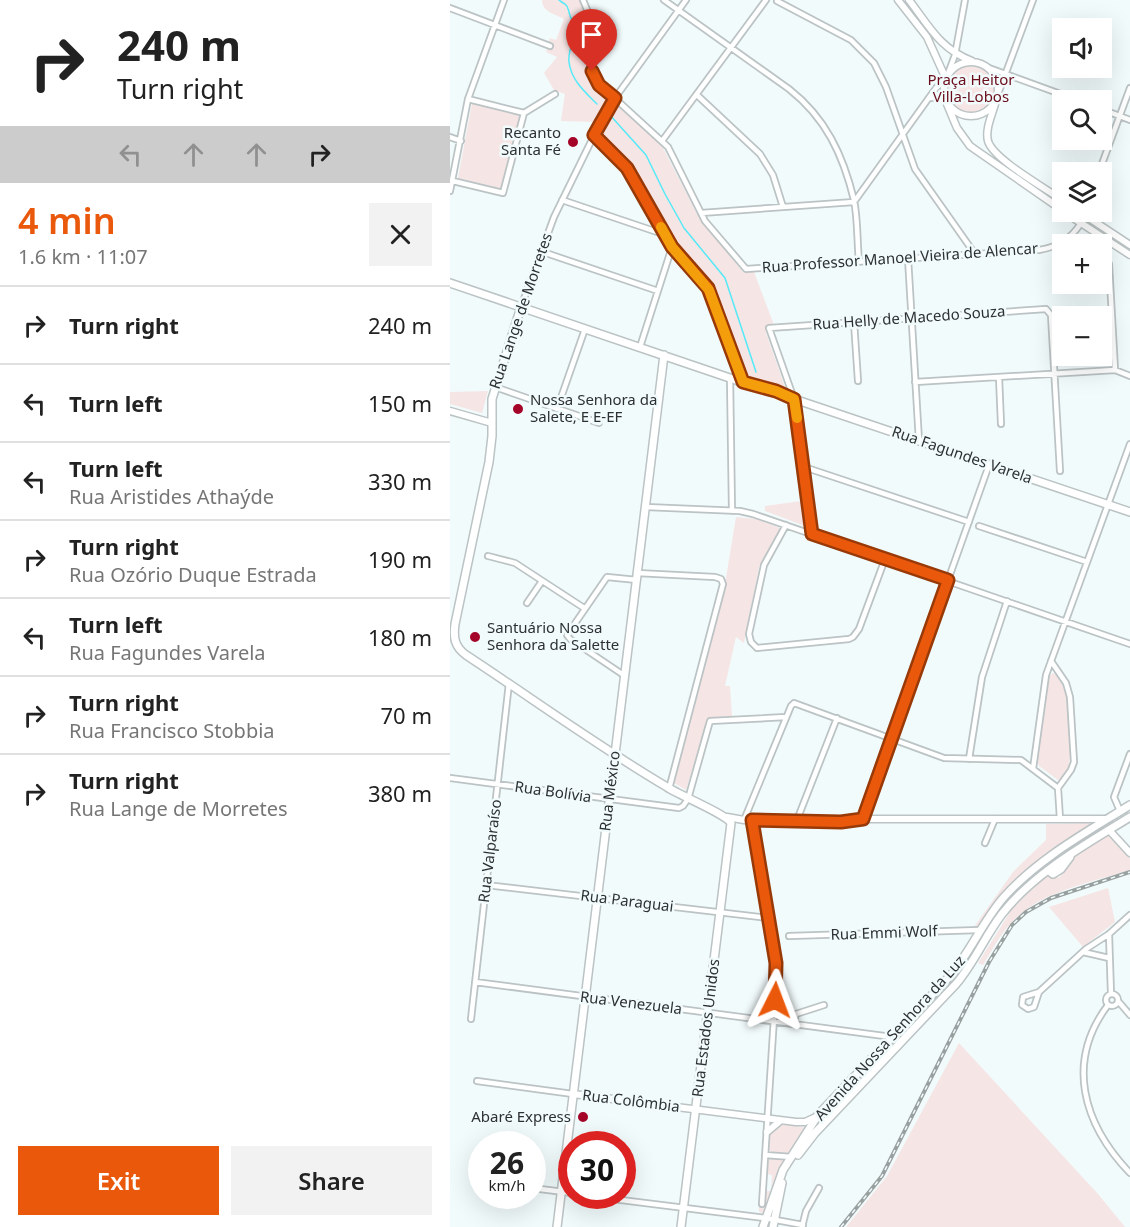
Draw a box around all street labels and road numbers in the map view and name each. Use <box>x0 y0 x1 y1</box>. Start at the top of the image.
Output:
street label: Rua Lange de Morretes <box>484 230 556 391</box>
street label: Rua Professor Manoel Vieira de Alencar <box>761 237 1039 277</box>
street label: Rua Helly de Macedo Souza <box>812 300 1006 334</box>
street label: Rua Fagundes Varela <box>889 421 1035 488</box>
street label: Rua México <box>594 750 624 832</box>
street label: Rua Bolívia <box>513 776 593 806</box>
street label: Rua Valparaíso <box>473 798 505 904</box>
street label: Rua Paraguai <box>580 884 675 916</box>
street label: Rua Emmi Wolf <box>830 920 939 944</box>
street label: Avenida Nossa Senhora da Luz <box>810 950 969 1124</box>
street label: Rua Estados Unidos <box>687 958 723 1098</box>
street label: Rua Venezuela <box>579 986 683 1018</box>
street label: Rua Colômbia <box>581 1084 681 1116</box>

